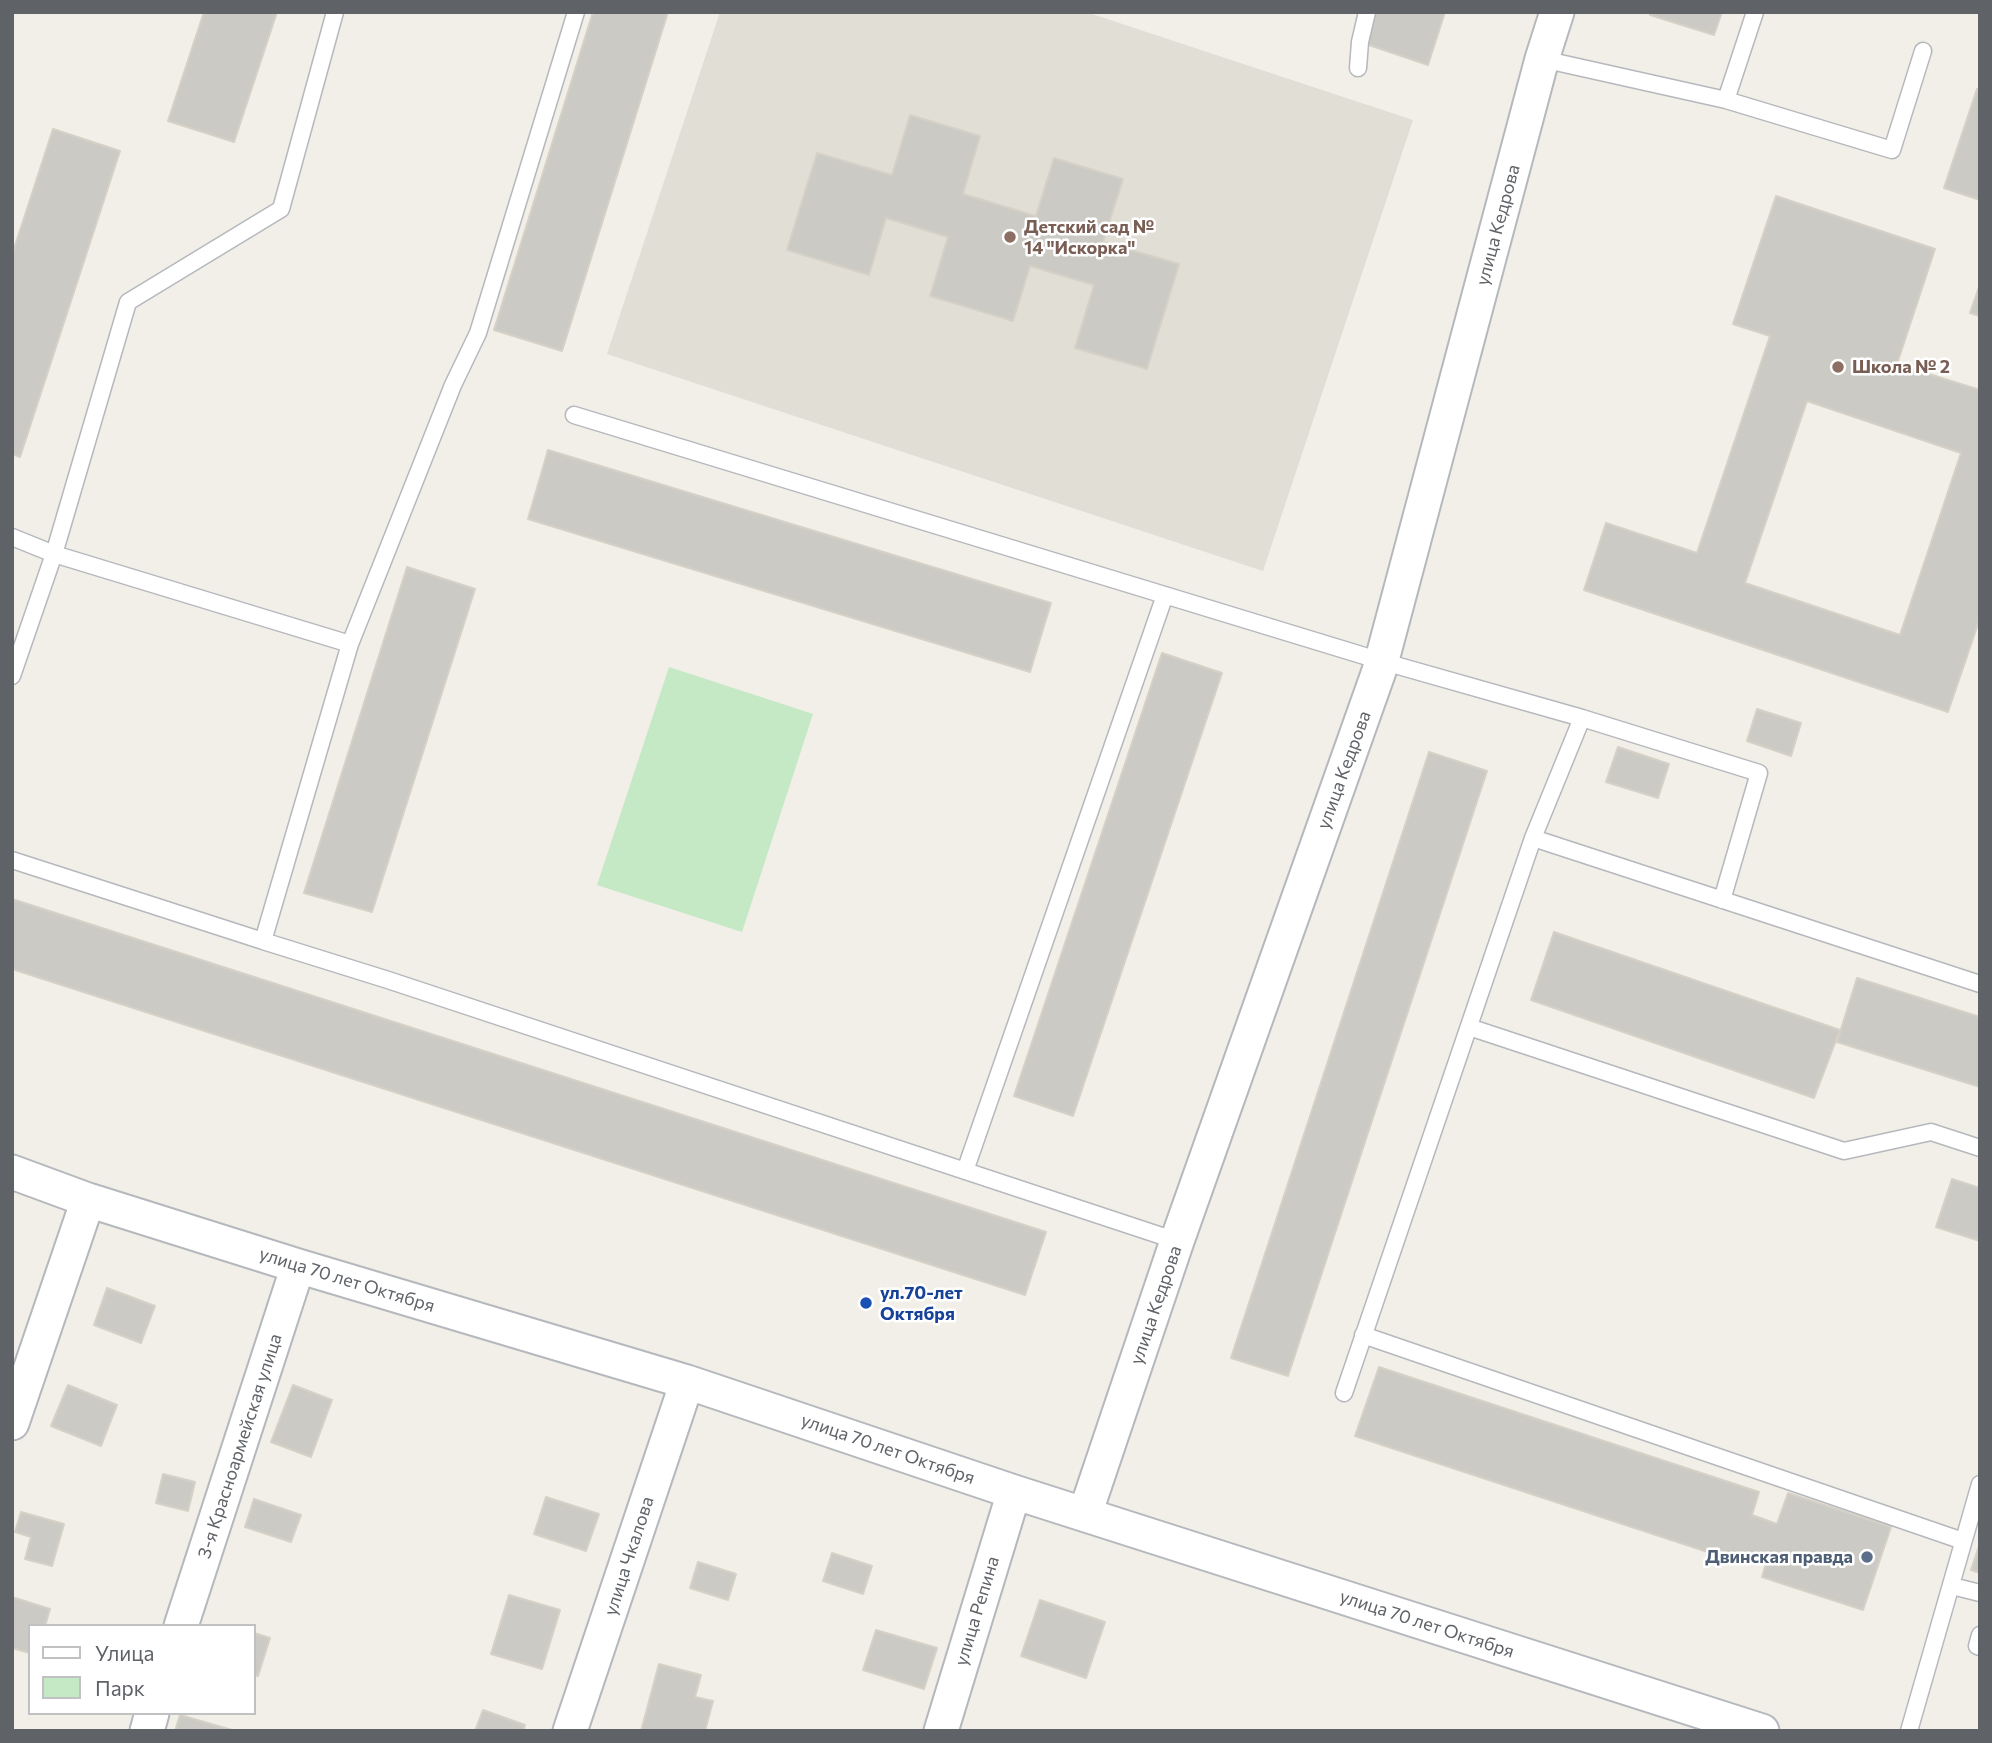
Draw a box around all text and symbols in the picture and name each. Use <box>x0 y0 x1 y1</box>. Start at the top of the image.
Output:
street label: улица Кедрова <box>1471 162 1525 288</box>
place label: Детский сад № 14 "Искорка" <box>1024 216 1154 258</box>
marker: Детский сад № 14 "Искорка" <box>1002 229 1018 245</box>
place label: Школа № 2 <box>1852 356 1950 378</box>
marker: Школа № 2 <box>1830 359 1846 375</box>
street label: улица Кедрова <box>1313 708 1375 832</box>
street label: улица 70 лет Октября <box>257 1243 437 1317</box>
street label: улица Кедрова <box>1126 1243 1186 1367</box>
place label: ул.70-лет Октября <box>880 1282 963 1324</box>
marker: ул.70-лет Октября <box>858 1295 874 1311</box>
street label: 3-я Красноармейская улица <box>193 1331 287 1561</box>
street label: улица 70 лет Октября <box>798 1409 978 1489</box>
street label: улица Чкалова <box>600 1494 658 1618</box>
place label: Двинская правда <box>1705 1546 1853 1568</box>
marker: Двинская правда <box>1859 1549 1875 1565</box>
street label: улица Репина <box>950 1554 1004 1668</box>
street label: улица 70 лет Октября <box>1337 1586 1517 1662</box>
legend <box>28 1624 256 1715</box>
text: Улица <box>95 1640 154 1665</box>
text: Парк <box>95 1675 145 1700</box>

